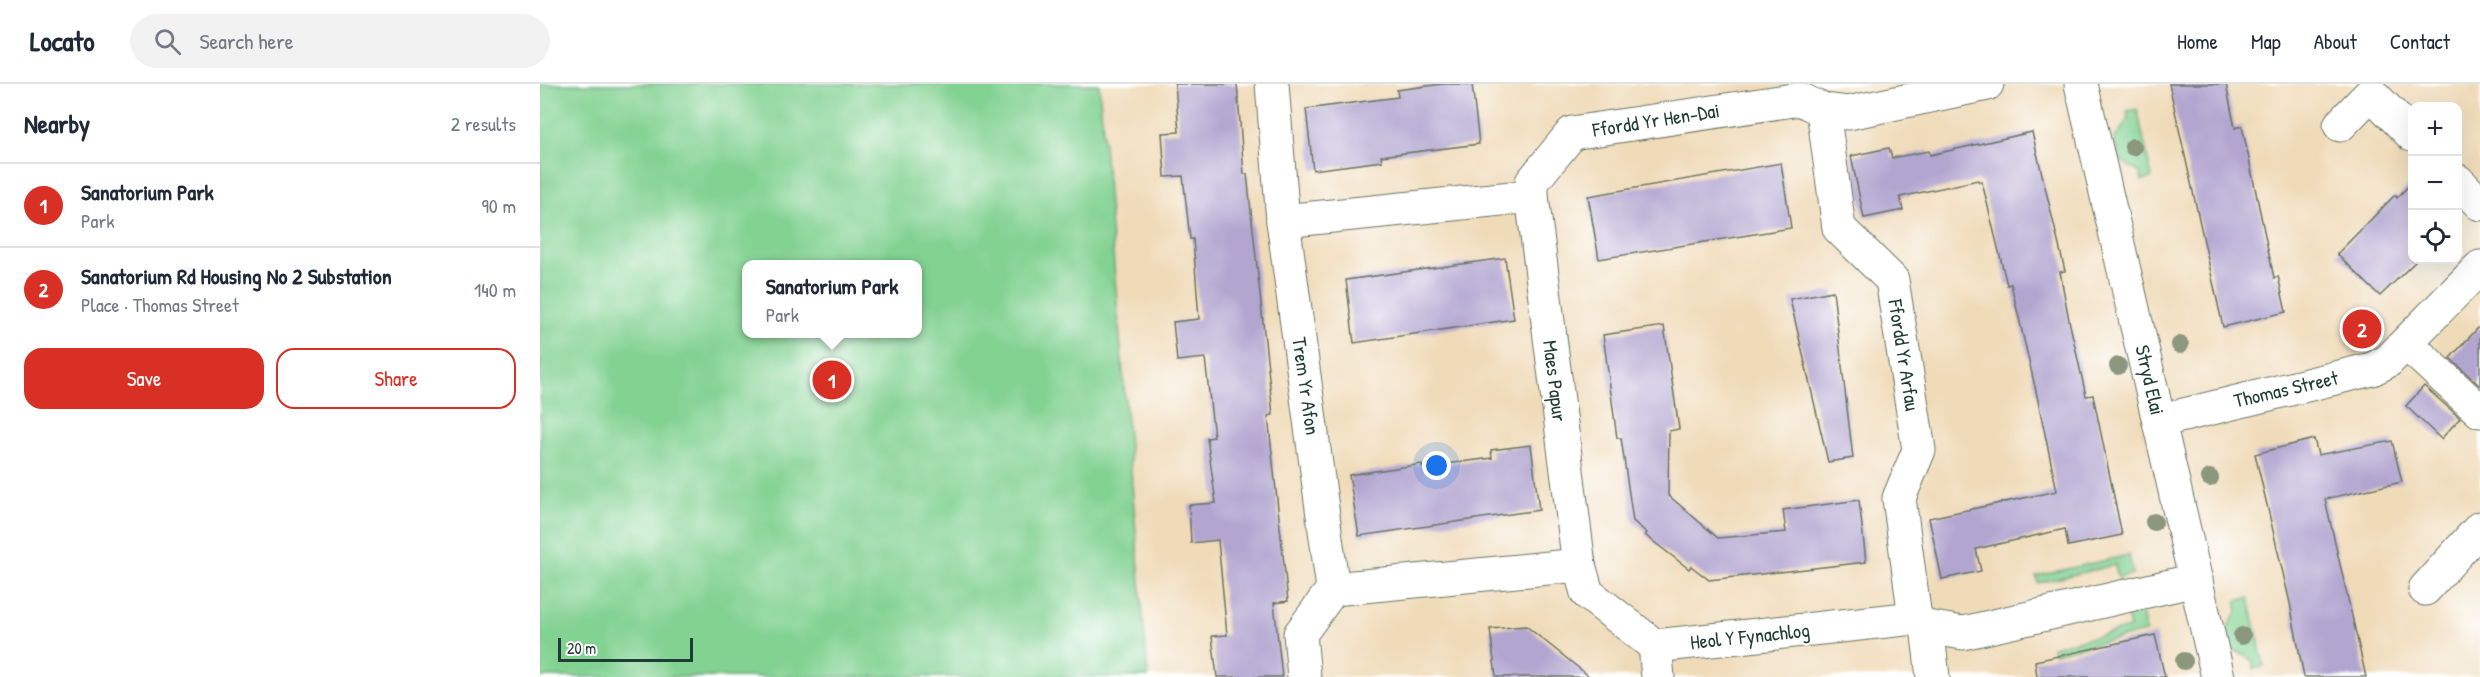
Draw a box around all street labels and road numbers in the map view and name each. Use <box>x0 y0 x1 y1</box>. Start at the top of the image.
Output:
street label: Ffordd Yr Hen-Dai <box>1590 96 1721 143</box>
street label: Ffordd Yr Arfau <box>1882 296 1927 412</box>
street label: Trem Yr Afon <box>1286 335 1327 437</box>
street label: Maes Papur <box>1537 339 1574 423</box>
street label: Stryd Elai <box>2129 342 2172 418</box>
street label: Thomas Street <box>2231 363 2342 414</box>
street label: Heol Y Fynachlog <box>1689 616 1811 655</box>

